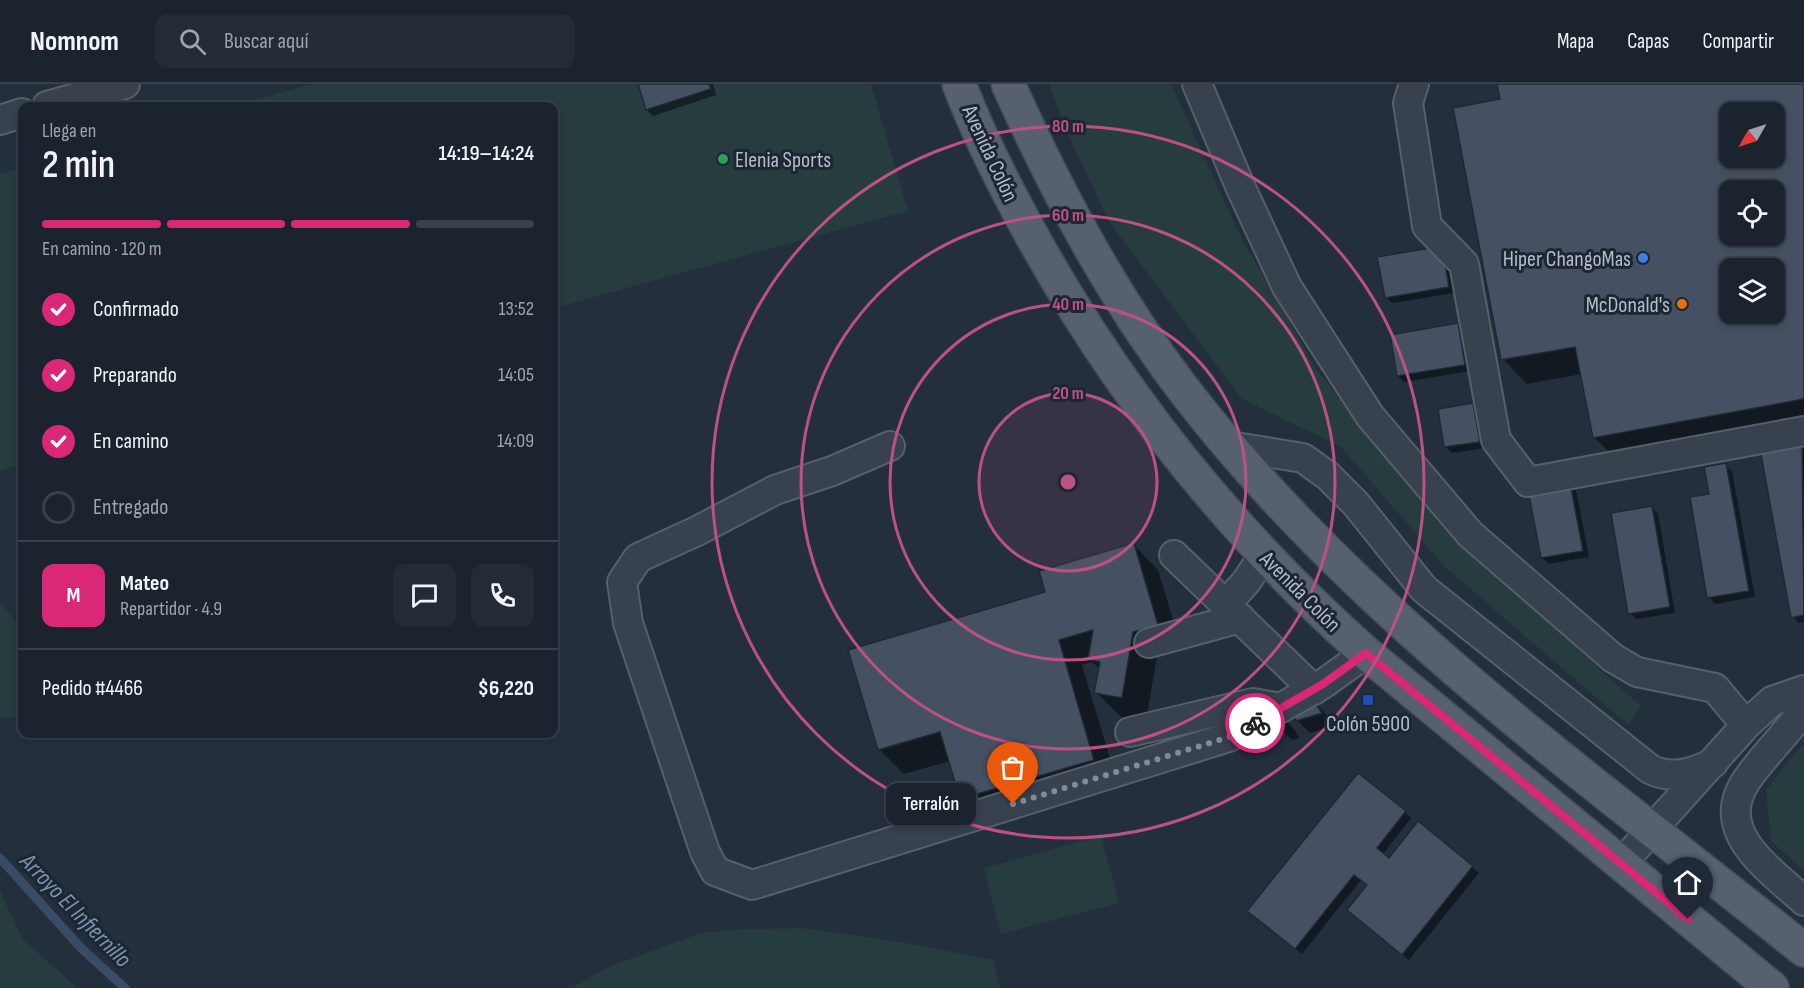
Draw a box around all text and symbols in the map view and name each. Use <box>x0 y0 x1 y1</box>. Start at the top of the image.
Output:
search box <box>155 14 575 68</box>
text: Nomnom <box>30 25 119 58</box>
icon: search <box>176 25 209 58</box>
text: Buscar aquí <box>224 28 309 55</box>
text: Mapa <box>1557 29 1594 54</box>
text: Capas <box>1627 29 1669 54</box>
text: Compartir <box>1702 29 1774 54</box>
street label: Avenida Colón <box>955 100 1024 206</box>
north arrow <box>1719 102 1785 168</box>
map controls <box>1719 102 1785 324</box>
text: 80 m <box>1052 116 1084 137</box>
text: Llega en <box>42 119 96 143</box>
text: 14:19–14:24 <box>438 140 534 167</box>
text: 2 min <box>42 142 115 189</box>
place label: Elenia Sports <box>735 147 831 174</box>
marker: Elenia Sports <box>716 152 730 166</box>
button: locate <box>1719 180 1785 246</box>
text: 60 m <box>1052 205 1084 226</box>
text: En camino · 120 m <box>42 237 162 261</box>
place label: Hiper ChangoMas <box>1503 246 1631 273</box>
marker: Hiper ChangoMas <box>1636 251 1650 265</box>
button: layers <box>1719 258 1785 324</box>
place label: McDonald's <box>1586 292 1670 319</box>
icon: check <box>42 293 75 326</box>
text: 40 m <box>1052 294 1084 315</box>
text: Confirmado <box>93 296 179 323</box>
text: 13:52 <box>499 297 534 321</box>
marker: McDonald's <box>1675 297 1689 311</box>
icon: check <box>42 359 75 392</box>
text: Preparando <box>93 362 177 389</box>
text: 14:05 <box>498 363 534 387</box>
text: 20 m <box>1052 383 1084 404</box>
icon: check <box>42 425 75 458</box>
text: En camino <box>93 428 169 455</box>
text: 14:09 <box>497 429 534 453</box>
centre of rings <box>1058 472 1078 492</box>
text: Entregado <box>93 494 168 521</box>
street label: Avenida Colón <box>1253 545 1346 638</box>
button: chat <box>393 564 456 627</box>
button: phone <box>471 564 534 627</box>
text: Mateo <box>120 570 169 597</box>
text: M <box>67 582 80 609</box>
text: Repartidor · 4.9 <box>120 597 222 621</box>
text: Pedido #4466 <box>42 675 143 702</box>
text: $6,220 <box>478 675 534 702</box>
courier <box>1225 693 1285 753</box>
marker: Colón 5900 <box>1361 693 1375 707</box>
icon: bike <box>1239 707 1272 740</box>
place label: Colón 5900 <box>1326 711 1410 738</box>
pin <box>987 742 1038 804</box>
icon: bag <box>996 751 1029 784</box>
callout: Terralón <box>887 783 977 825</box>
text: Terralón <box>903 792 959 816</box>
water label: Arroyo El Infiernillo <box>13 847 137 974</box>
pin <box>1662 857 1713 919</box>
icon: home <box>1671 866 1704 899</box>

